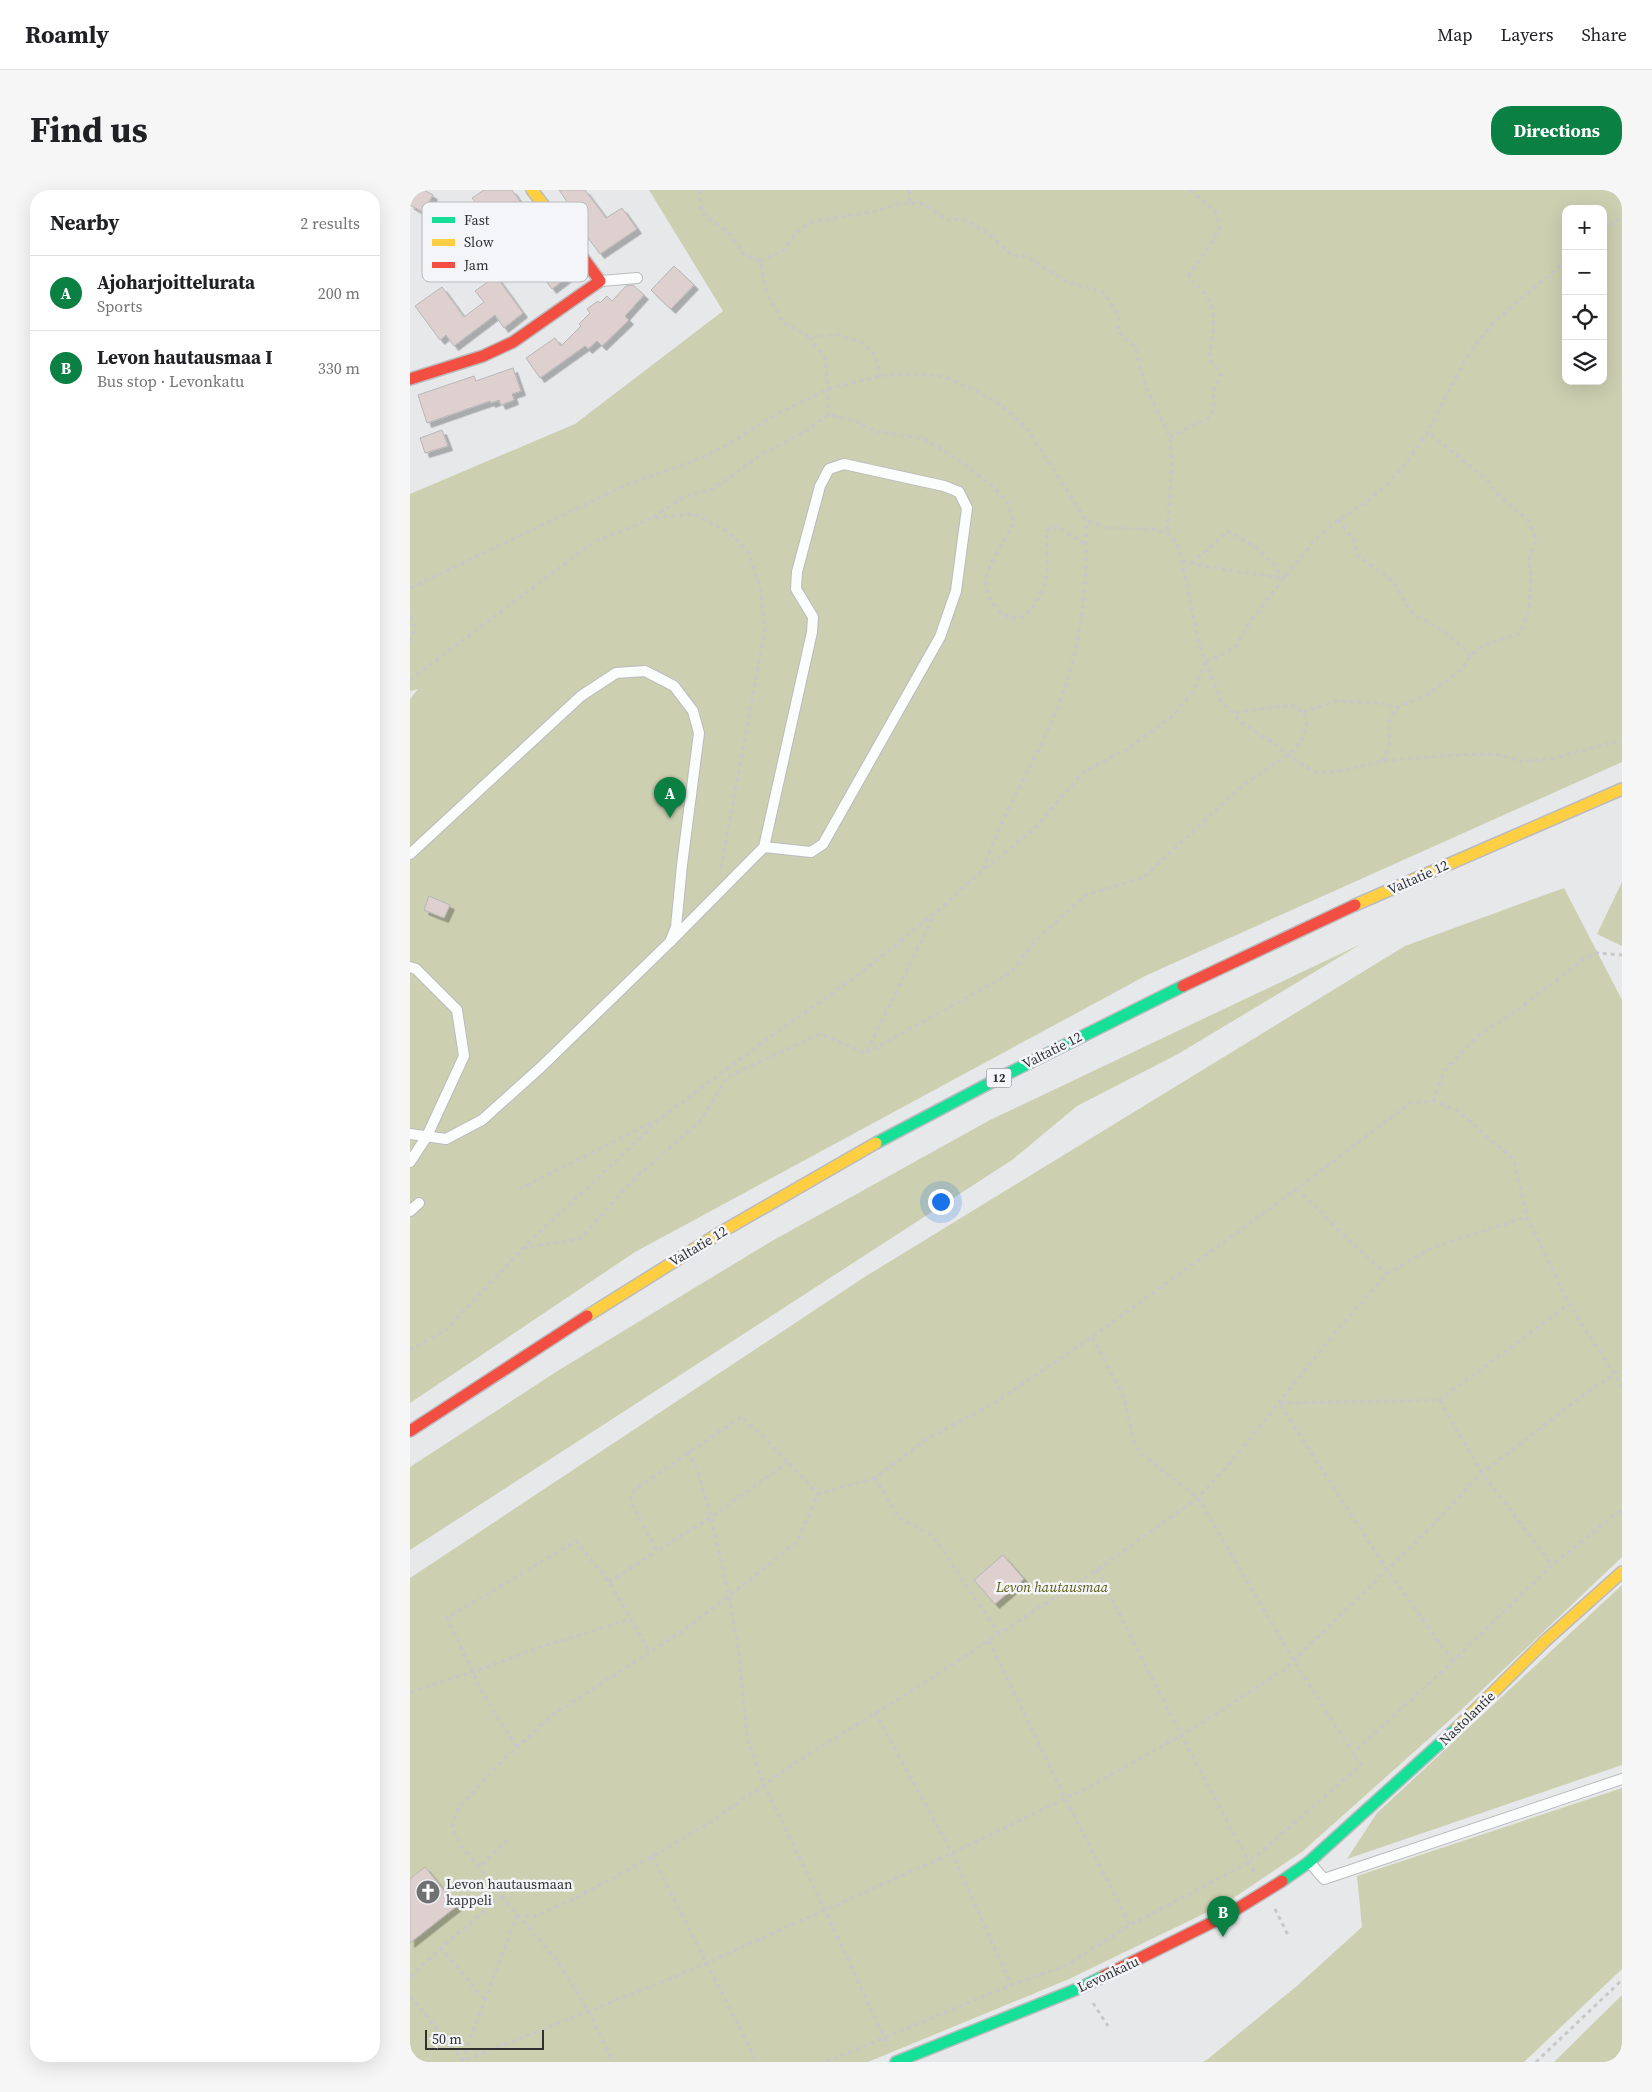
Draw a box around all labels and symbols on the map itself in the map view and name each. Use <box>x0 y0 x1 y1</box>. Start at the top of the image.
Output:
legend <box>422 202 588 282</box>
text: Fast <box>464 210 490 230</box>
text: Slow <box>464 232 494 252</box>
text: Jam <box>463 255 489 275</box>
pin: A <box>654 777 686 818</box>
street label: Valtatie 12 <box>1385 855 1451 899</box>
street label: Valtatie 12 <box>1019 1026 1085 1074</box>
road number: 12 <box>986 1068 1012 1088</box>
your location <box>928 1189 954 1215</box>
street label: Valtatie 12 <box>665 1221 731 1271</box>
park label: Levon hautausmaa <box>995 1577 1109 1597</box>
street label: Nastolantie <box>1435 1686 1499 1750</box>
place label: Levon hautausmaan kappeli <box>446 1874 573 1910</box>
church icon: Levon hautausmaan kappeli <box>415 1879 441 1905</box>
pin: B <box>1207 1896 1239 1937</box>
street label: Levonkatu <box>1074 1951 1142 1997</box>
scale bar <box>425 2027 544 2050</box>

